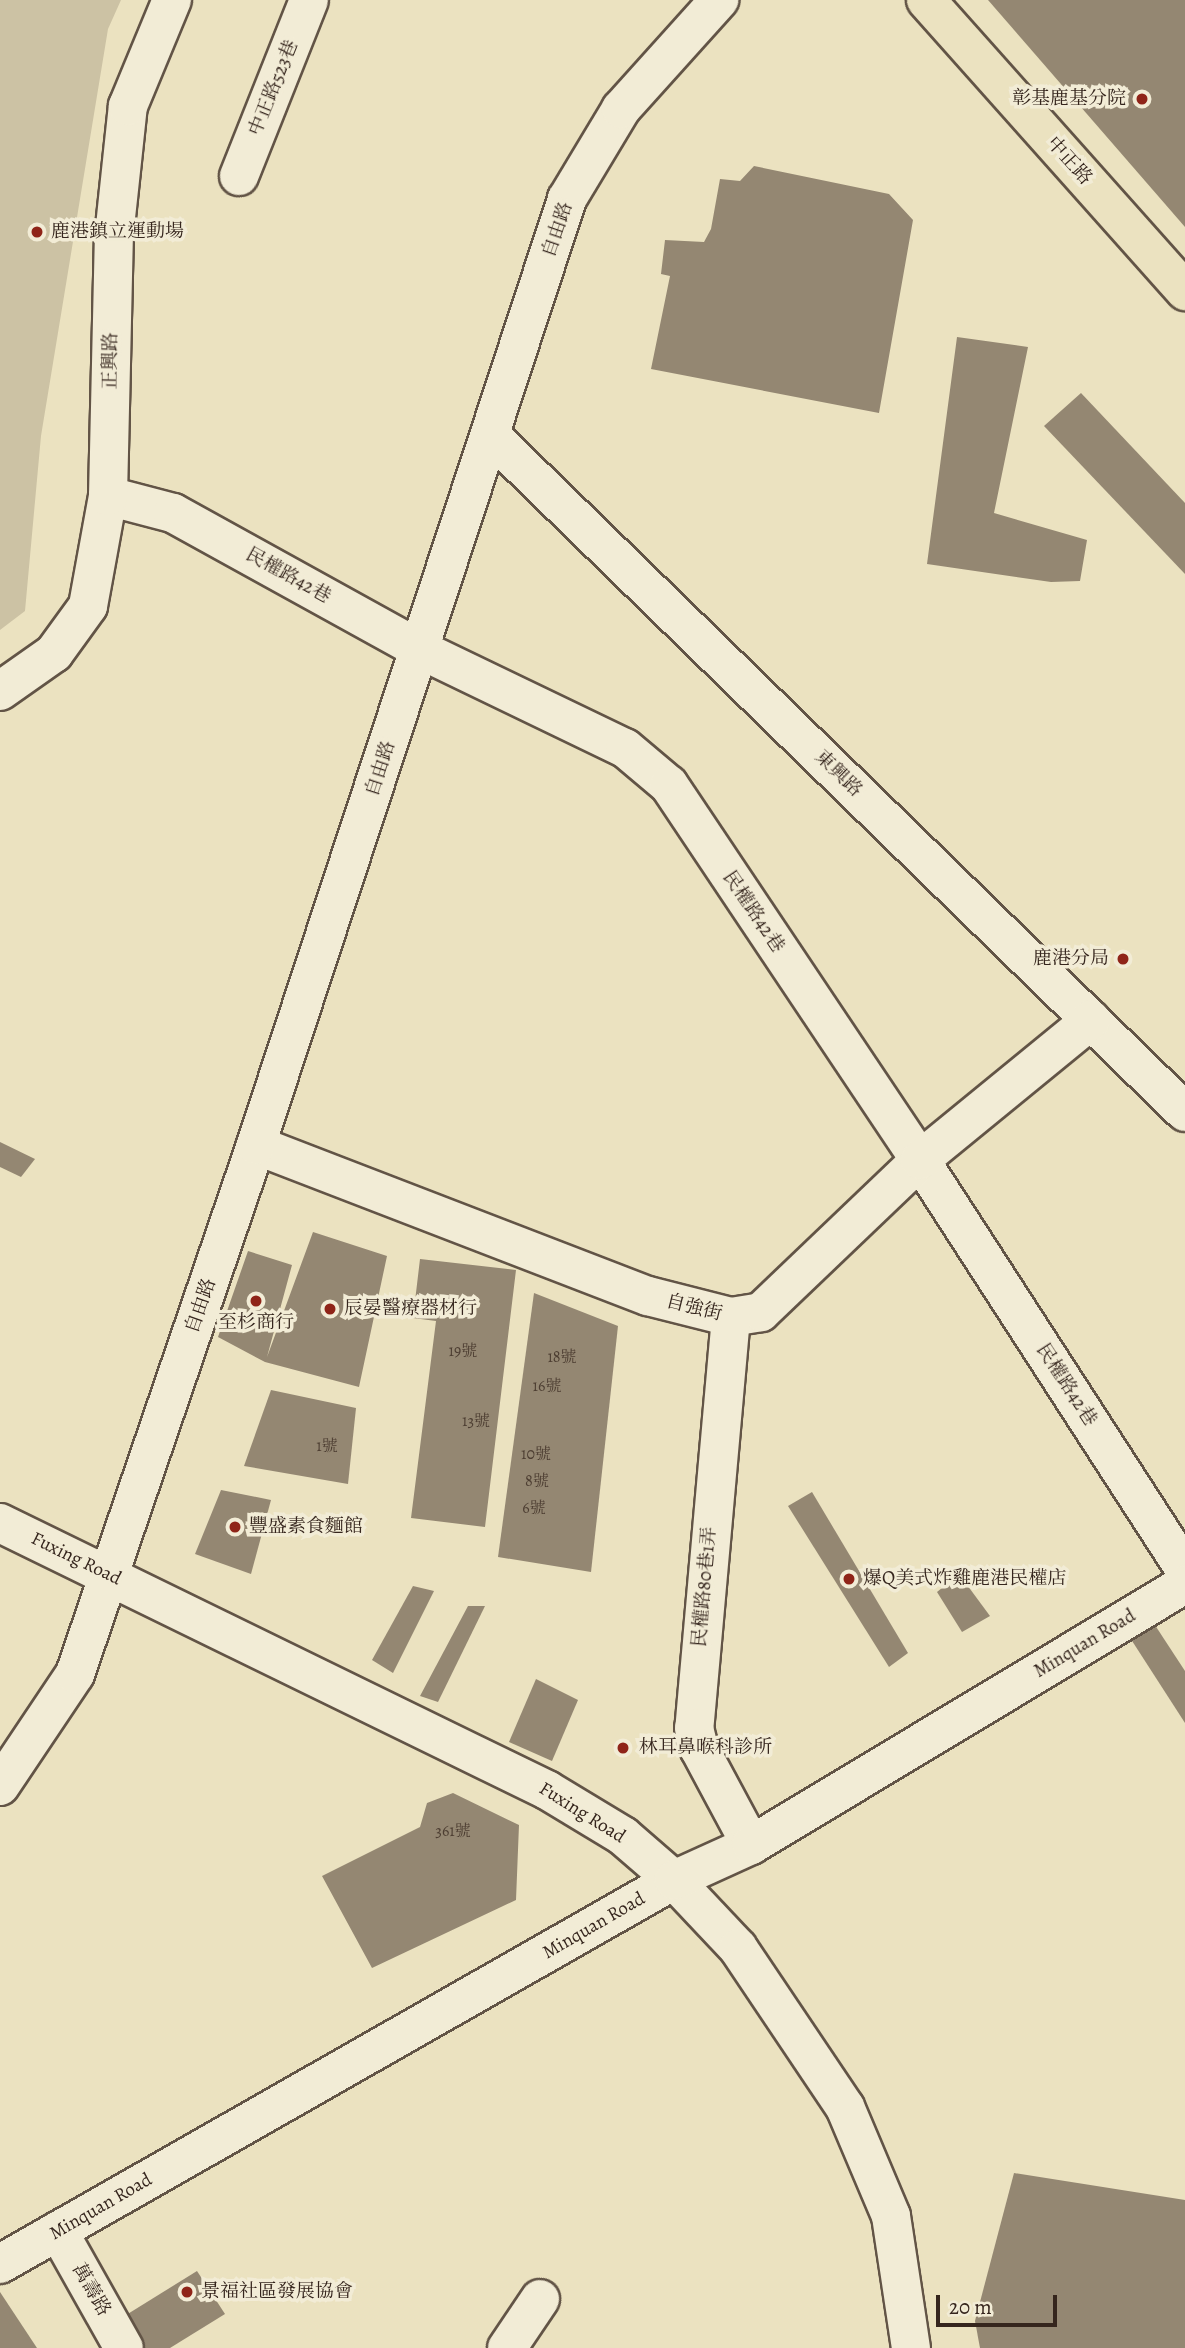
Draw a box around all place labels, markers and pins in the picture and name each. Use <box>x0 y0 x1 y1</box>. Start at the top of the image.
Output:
place label: 彰基鹿基分院 <box>1012 88 1126 110</box>
marker: 彰基鹿基分院 <box>1132 89 1152 109</box>
place label: 鹿港鎮立運動場 <box>51 221 184 243</box>
marker: 鹿港鎮立運動場 <box>29 224 45 240</box>
place label: 鹿港分局 <box>1033 948 1109 970</box>
marker: 鹿港分局 <box>1115 951 1131 967</box>
marker: 至杉商行 <box>248 1293 264 1309</box>
place label: 辰晏醫療器材行 <box>344 1298 477 1320</box>
marker: 辰晏醫療器材行 <box>322 1301 338 1317</box>
place label: 至杉商行 <box>218 1312 294 1334</box>
place label: 豐盛素食麵館 <box>249 1516 363 1538</box>
marker: 豐盛素食麵館 <box>227 1519 243 1535</box>
place label: 爆Q美式炸雞鹿港民權店 <box>863 1568 1066 1590</box>
marker: 爆Q美式炸雞鹿港民權店 <box>841 1571 857 1587</box>
place label: 林耳鼻喉科診所 <box>639 1737 772 1759</box>
marker: 林耳鼻喉科診所 <box>613 1738 633 1758</box>
place label: 景福社區發展協會 <box>201 2281 353 2303</box>
marker: 景福社區發展協會 <box>179 2284 195 2300</box>

